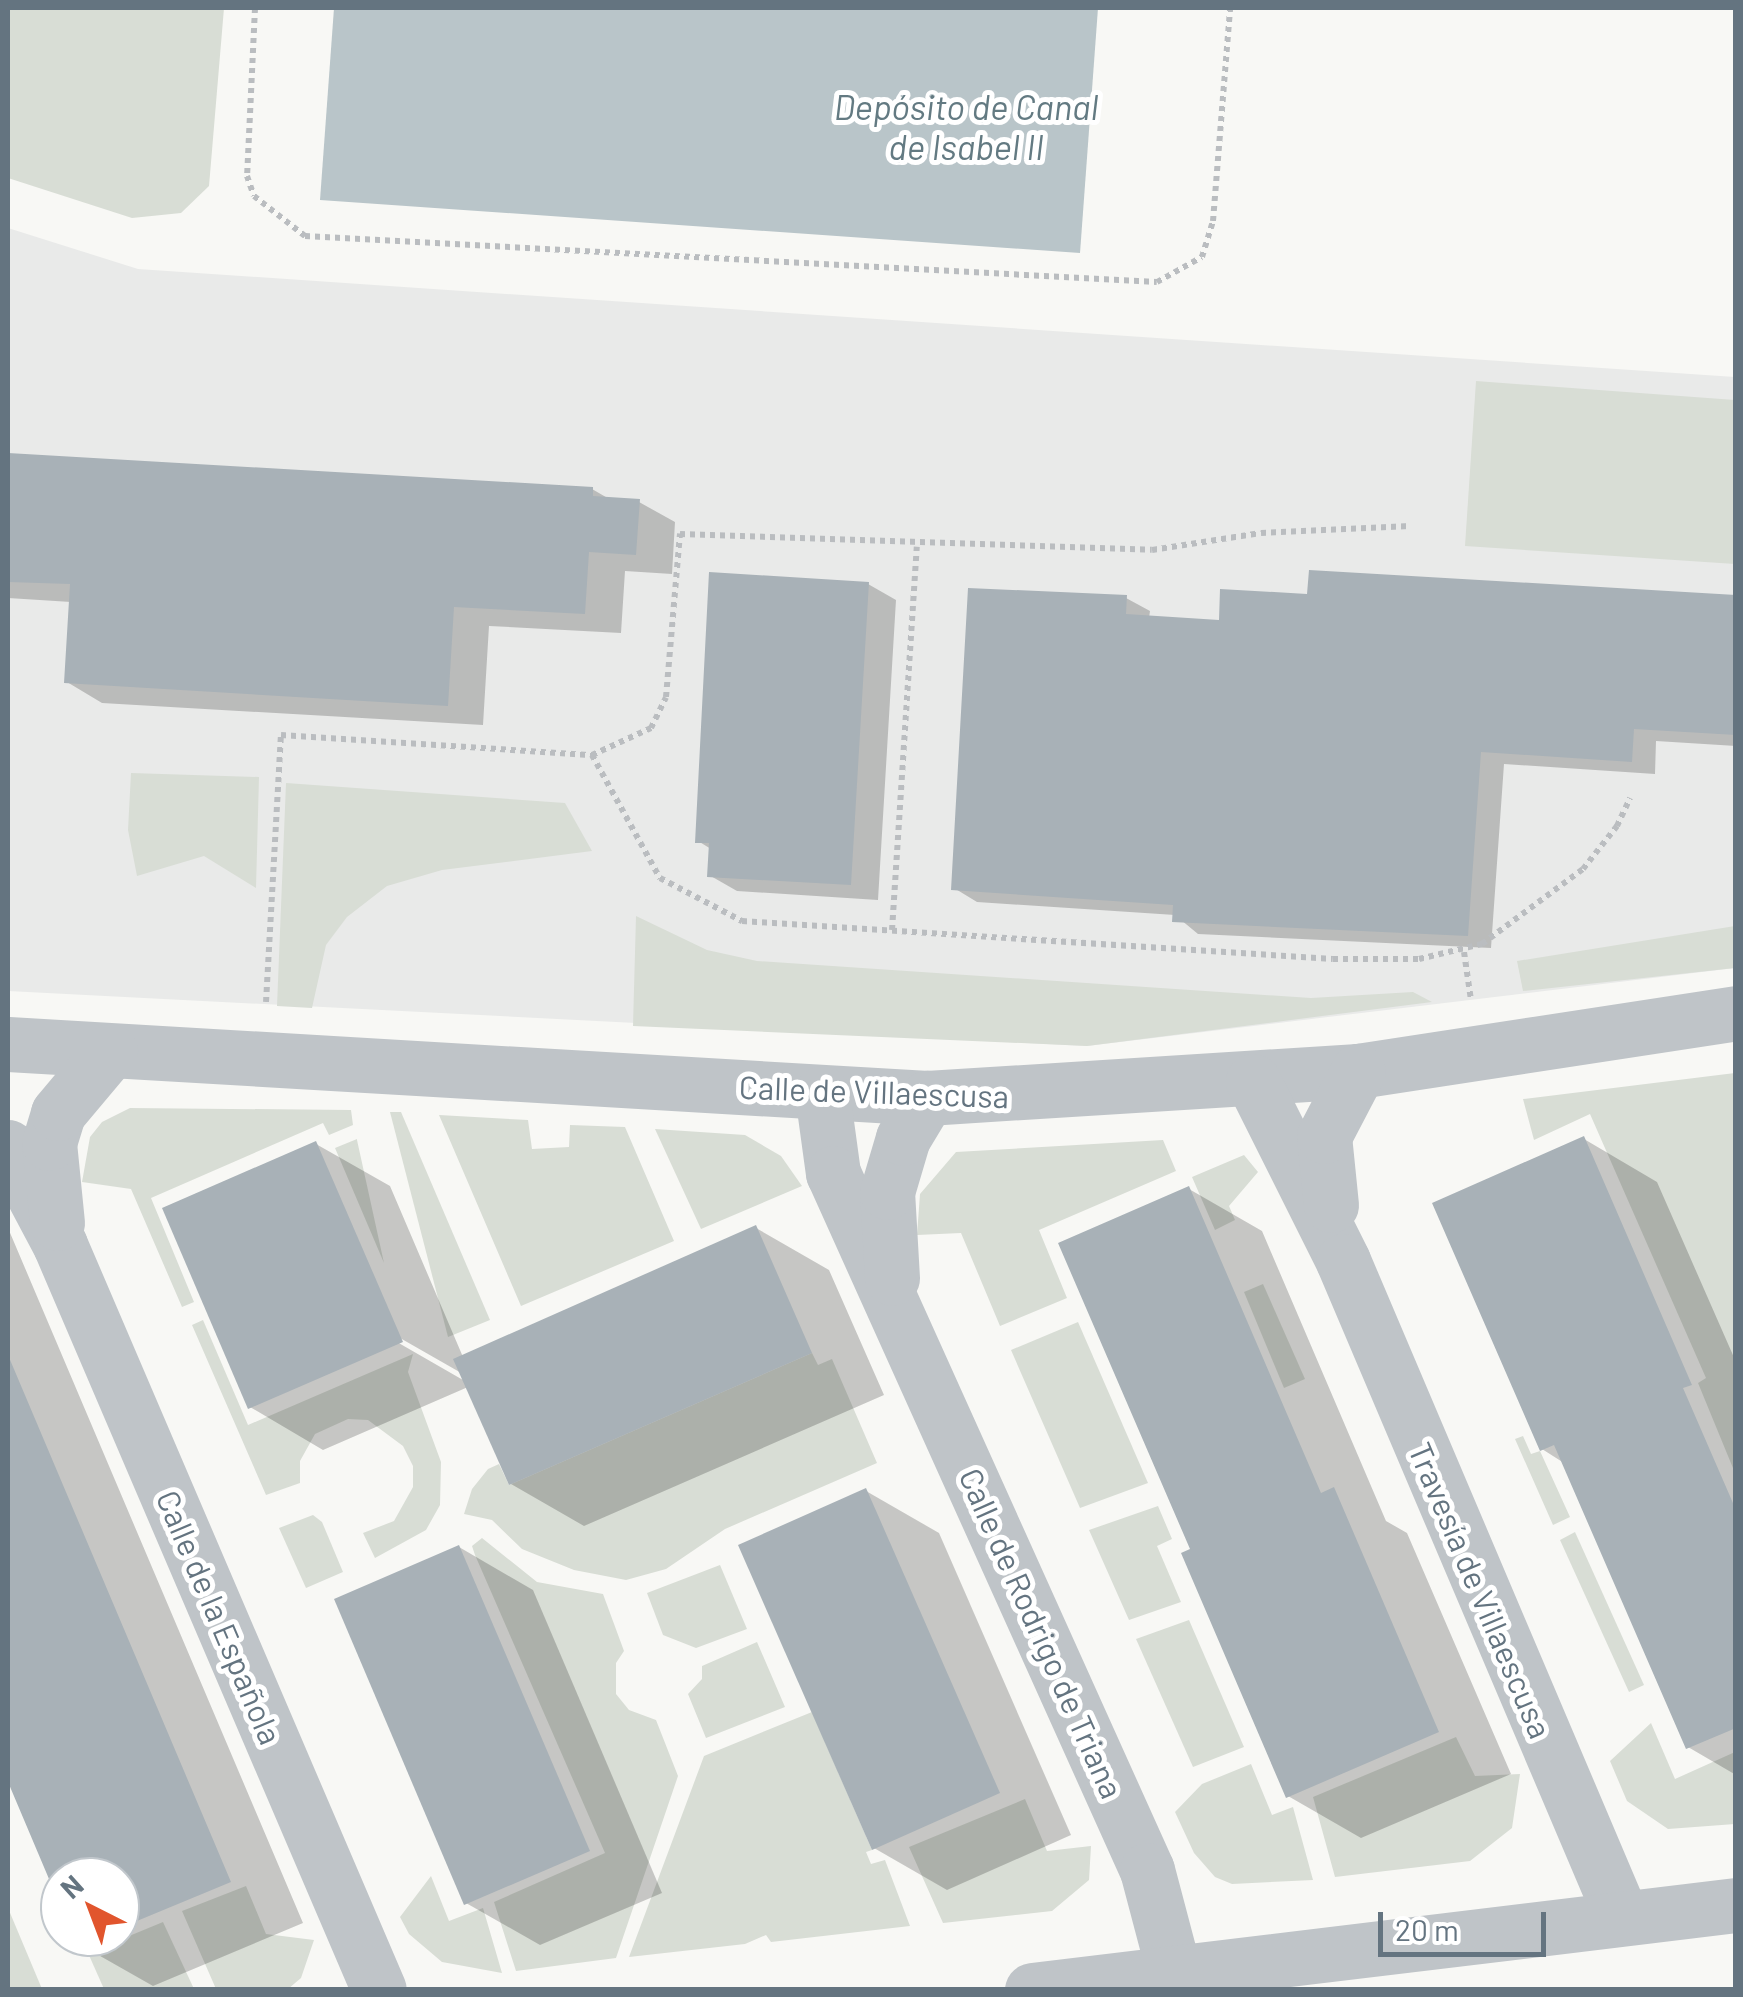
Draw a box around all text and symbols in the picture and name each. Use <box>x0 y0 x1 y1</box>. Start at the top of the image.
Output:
water label: Depósito de Canal de Isabel II <box>834 85 1098 167</box>
street label: Calle de Villaescusa <box>738 1067 1010 1115</box>
street label: Travesía de Villaescusa <box>1401 1436 1561 1744</box>
street label: Calle de Rodrigo de Triana <box>952 1462 1132 1804</box>
street label: Calle de la Española <box>149 1484 291 1750</box>
north arrow <box>40 1857 140 1957</box>
text: N <box>53 1867 90 1905</box>
scale bar <box>1383 1892 1550 1954</box>
text: 20 m <box>1395 1911 1459 1947</box>

